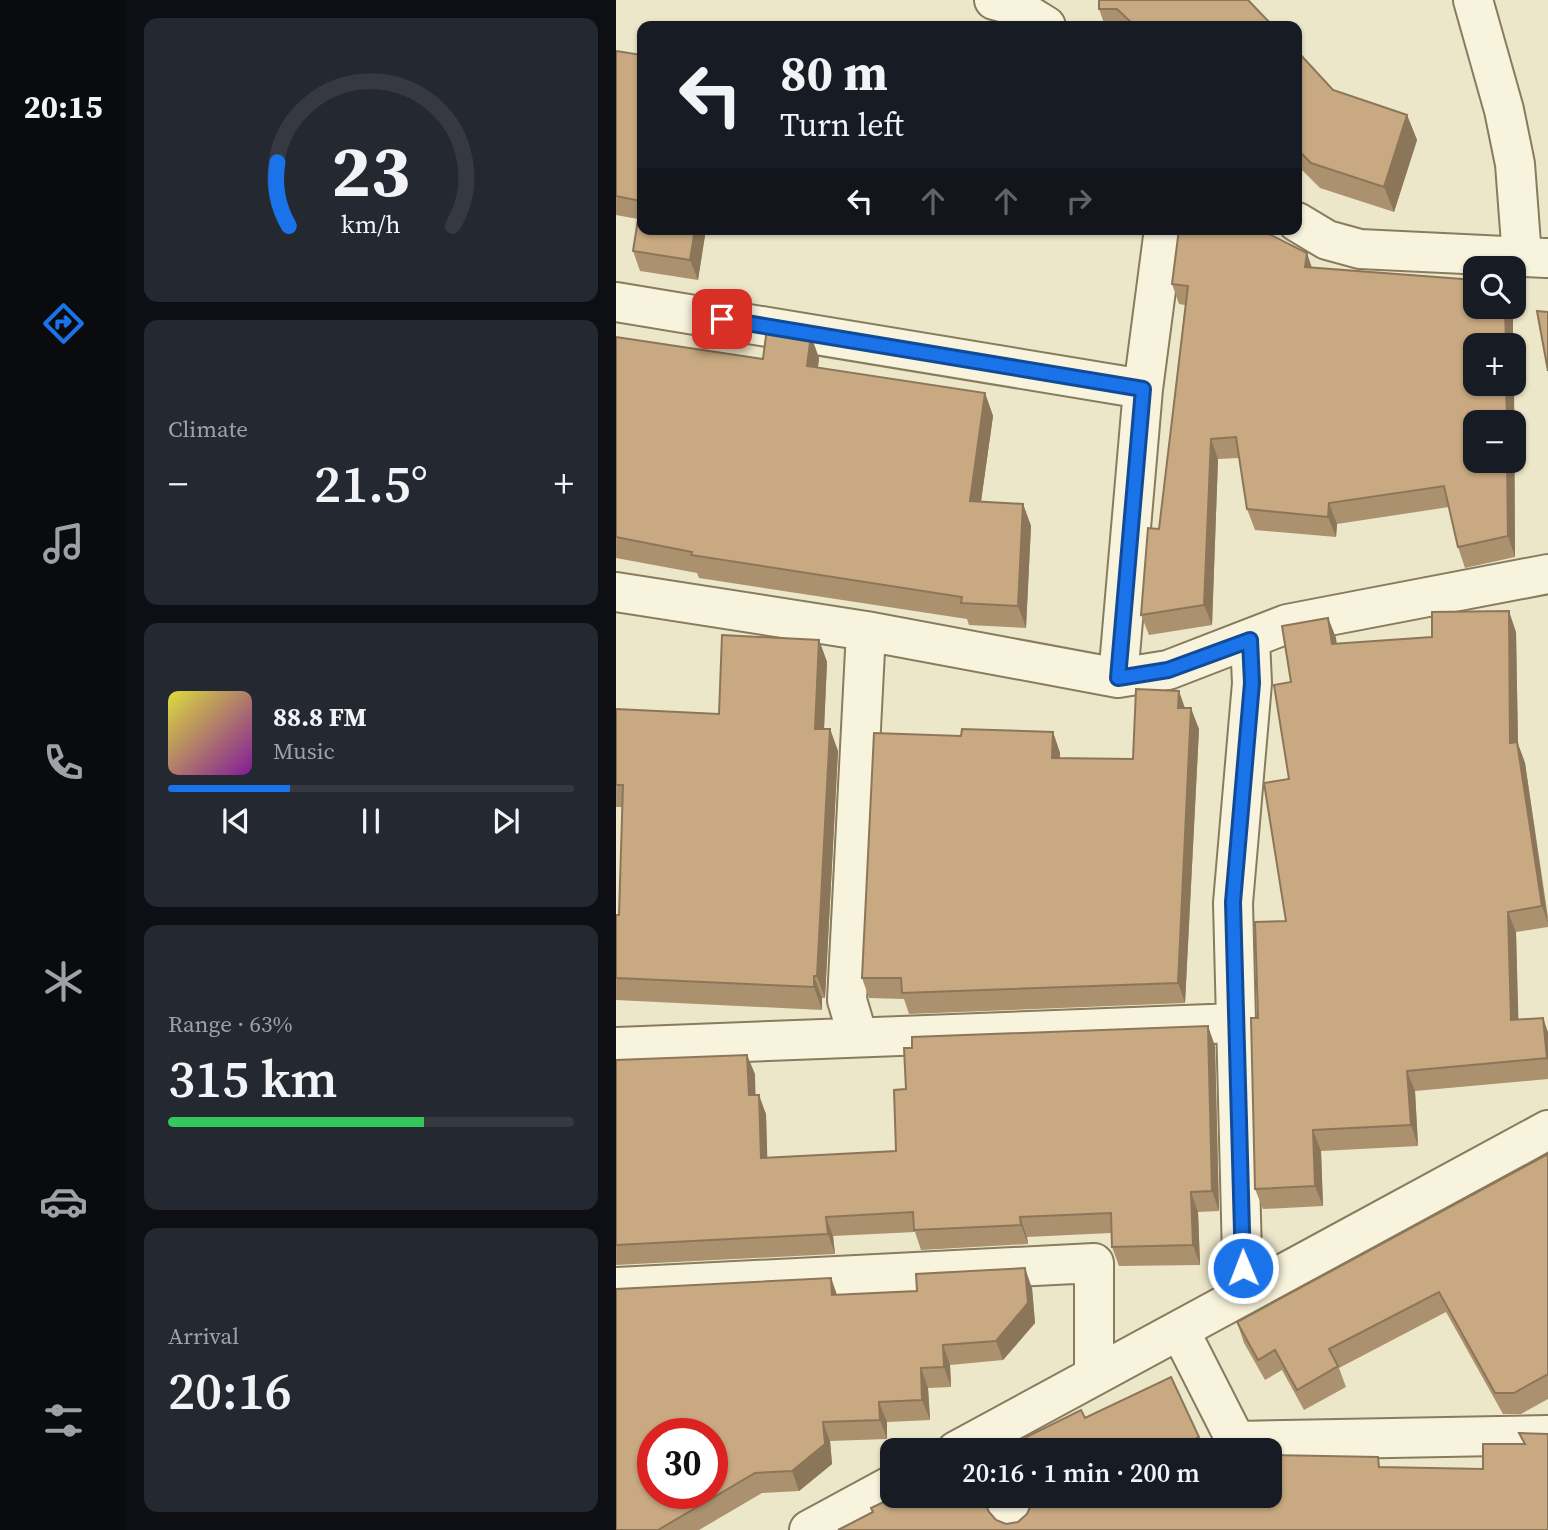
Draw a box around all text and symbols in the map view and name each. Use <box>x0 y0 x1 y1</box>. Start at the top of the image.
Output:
text: 80 m <box>780 39 888 106</box>
icon: left <box>665 49 756 140</box>
text: 20:15 <box>24 85 102 129</box>
text: Turn left <box>780 103 904 147</box>
text: 23 <box>332 122 410 221</box>
icon: left <box>841 182 879 220</box>
icon: ahead <box>914 182 952 220</box>
icon: ahead <box>987 182 1025 220</box>
icon: right <box>1060 182 1098 220</box>
text: km/h <box>341 207 401 241</box>
map controls <box>1463 256 1526 473</box>
button: search <box>1463 256 1526 319</box>
pin <box>692 289 752 349</box>
icon: directions <box>39 299 88 348</box>
icon: arrive <box>703 300 741 338</box>
button: + <box>1463 333 1526 396</box>
button: − <box>1463 410 1526 473</box>
text: Climate <box>168 413 248 445</box>
text: 21.5° <box>314 448 428 519</box>
text: − <box>168 458 188 510</box>
text: + <box>554 458 574 510</box>
icon: music <box>39 519 88 568</box>
text: 88.8 FM <box>273 699 367 735</box>
text: Music <box>273 735 335 767</box>
icon: phone <box>39 738 88 787</box>
icon: previous <box>217 802 255 840</box>
icon: pause <box>352 802 390 840</box>
icon: next <box>487 802 525 840</box>
icon: climate <box>39 957 88 1006</box>
text: Range · 63% <box>168 1008 293 1040</box>
text: 315 km <box>168 1043 337 1114</box>
icon: car <box>39 1177 88 1226</box>
position arrow <box>1206 1231 1280 1305</box>
text: Arrival <box>168 1320 239 1352</box>
text: 20:16 <box>168 1355 292 1426</box>
icon: filters <box>39 1396 88 1445</box>
speed limit sign: 30 <box>637 1418 728 1509</box>
text: 20:16 · 1 min · 200 m <box>962 1455 1200 1491</box>

